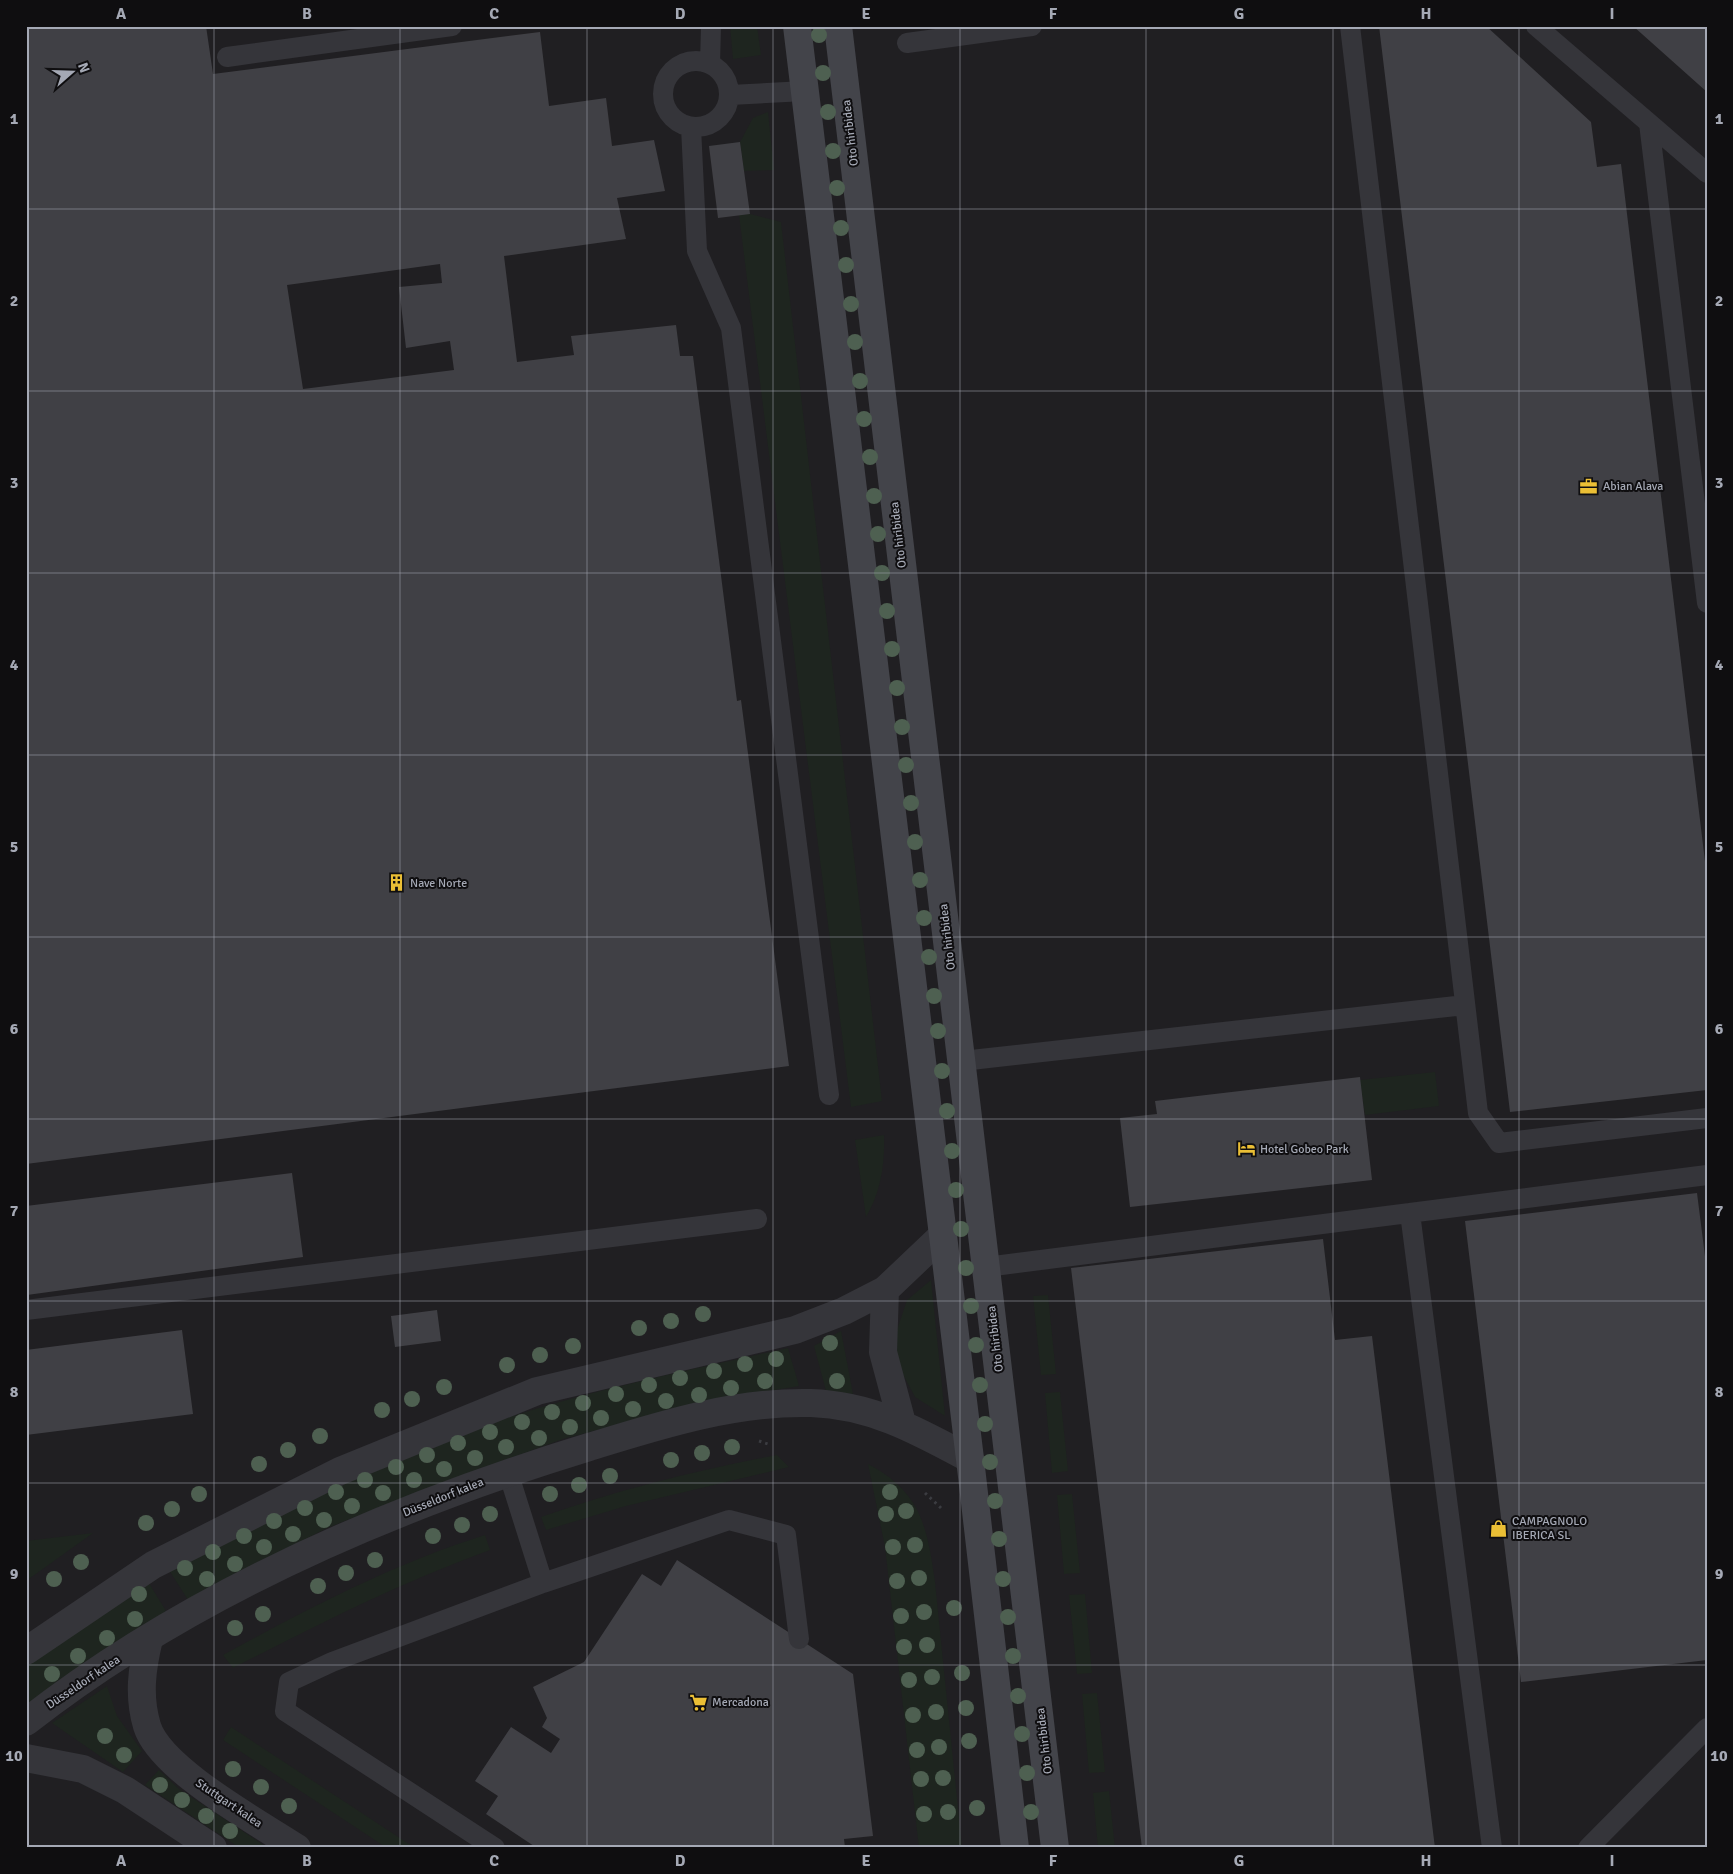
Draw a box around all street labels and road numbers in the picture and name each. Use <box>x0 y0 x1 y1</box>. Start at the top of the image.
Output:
street label: Oto hiribidea <box>839 99 862 167</box>
street label: Oto hiribidea <box>887 501 910 569</box>
street label: Oto hiribidea <box>936 903 959 971</box>
street label: Oto hiribidea <box>984 1305 1007 1373</box>
street label: Düsseldorf kalea <box>401 1474 486 1521</box>
street label: Düsseldorf kalea <box>43 1652 123 1713</box>
street label: Oto hiribidea <box>1033 1707 1056 1775</box>
street label: Stuttgart kalea <box>192 1776 265 1831</box>

